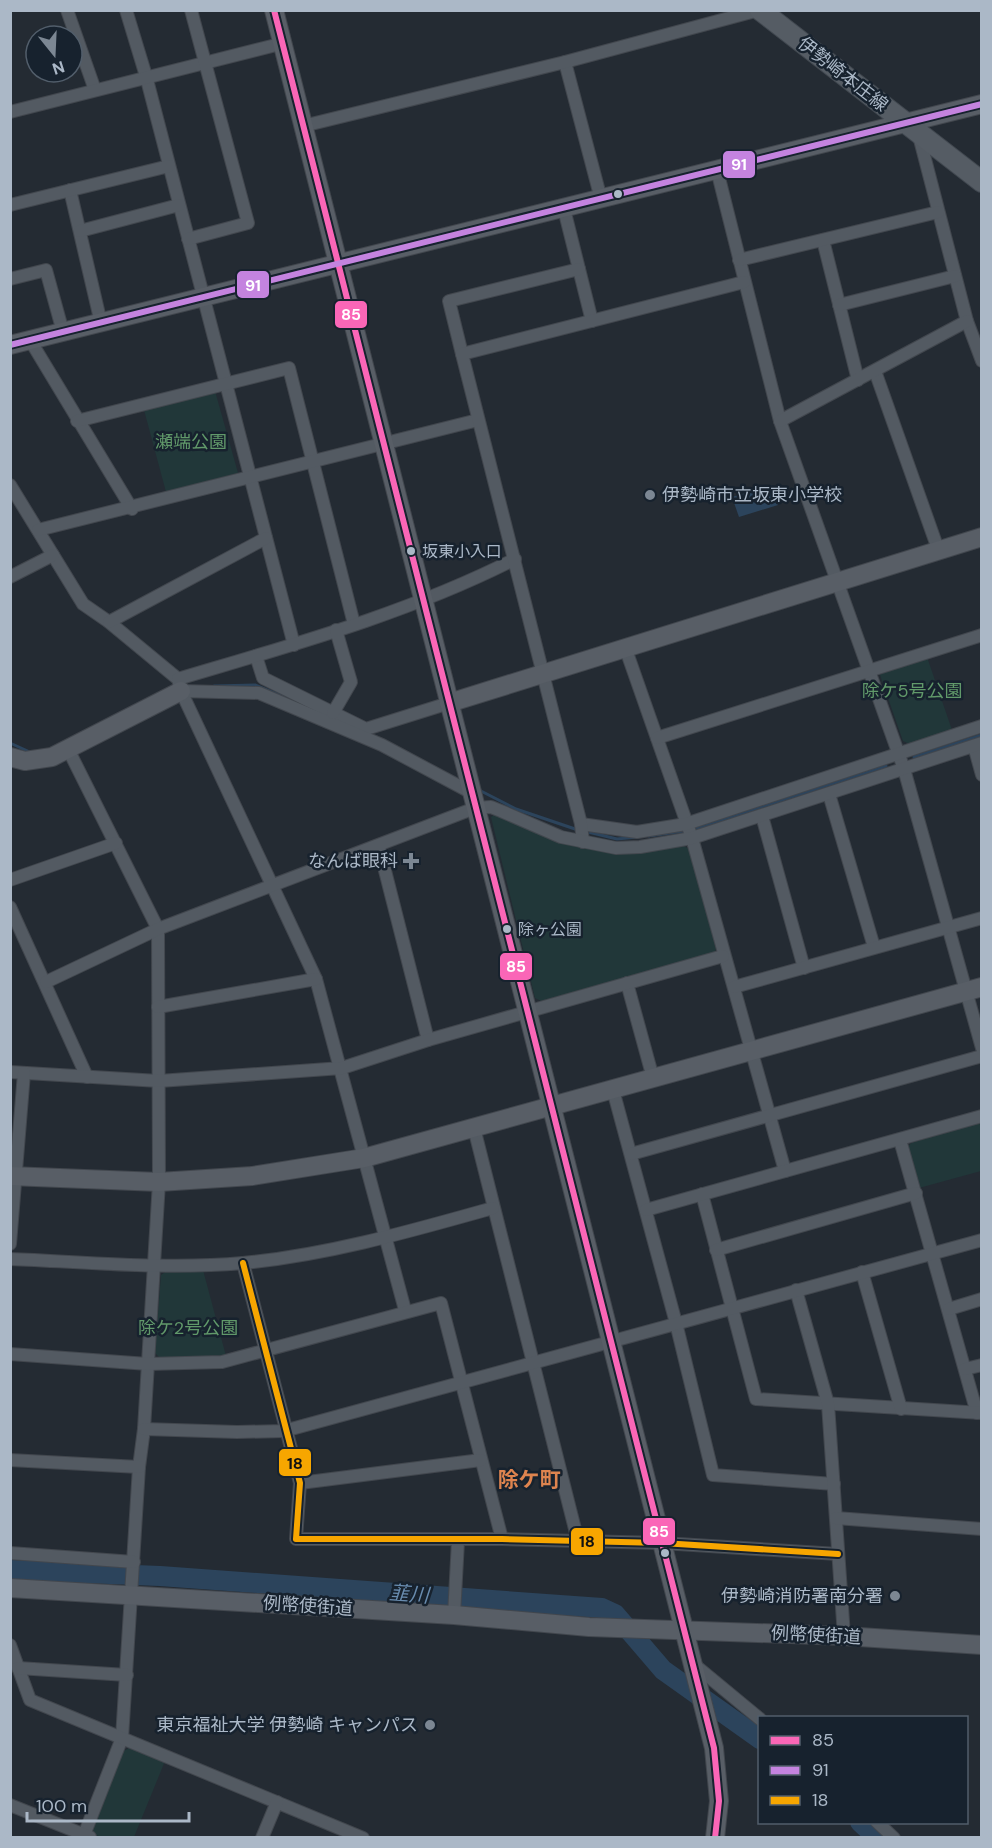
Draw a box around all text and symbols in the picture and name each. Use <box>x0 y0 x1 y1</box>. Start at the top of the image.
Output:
north arrow <box>24 24 84 84</box>
street label: 伊勢崎本庄線 <box>793 31 893 117</box>
text: N <box>50 56 67 80</box>
line badge: 91 <box>722 150 756 179</box>
text: 91 <box>731 154 747 175</box>
unlabelled marker <box>612 188 624 200</box>
line badge: 91 <box>236 270 270 299</box>
text: 91 <box>245 275 261 296</box>
line badge: 85 <box>334 300 368 329</box>
text: 85 <box>341 304 361 325</box>
park label: 瀬端公園 <box>155 430 227 454</box>
place label: 伊勢崎市立坂東小学校 <box>662 483 842 507</box>
marker: 伊勢崎市立坂東小学校 <box>643 488 657 502</box>
place label: 坂東小入口 <box>422 541 502 562</box>
marker: 坂東小入口 <box>405 545 417 557</box>
park label: 除ケ5号公園 <box>862 679 962 703</box>
place label: なんば眼科 <box>308 849 398 873</box>
marker: なんば眼科 <box>402 852 420 870</box>
place label: 除ヶ公園 <box>518 919 582 940</box>
marker: 除ヶ公園 <box>501 923 513 935</box>
line badge: 85 <box>499 952 533 981</box>
text: 85 <box>506 956 526 977</box>
park label: 除ケ2号公園 <box>138 1316 238 1340</box>
line badge: 18 <box>278 1448 312 1477</box>
text: 18 <box>287 1453 303 1474</box>
district label: 除ケ町 <box>498 1466 561 1494</box>
line badge: 85 <box>642 1517 676 1546</box>
text: 85 <box>649 1521 669 1542</box>
line badge: 18 <box>570 1527 604 1556</box>
text: 18 <box>579 1531 595 1552</box>
unlabelled marker <box>659 1547 671 1559</box>
water label: 韮川 <box>388 1580 432 1609</box>
place label: 伊勢崎消防署南分署 <box>721 1584 883 1608</box>
marker: 伊勢崎消防署南分署 <box>888 1589 902 1603</box>
street label: 例幣使街道 <box>262 1591 354 1621</box>
street label: 例幣使街道 <box>770 1621 862 1649</box>
place label: 東京福祉大学 伊勢崎 キャンパス <box>156 1713 418 1737</box>
legend <box>758 1716 968 1824</box>
marker: 東京福祉大学 伊勢崎 キャンパス <box>423 1718 437 1732</box>
text: 85 <box>812 1728 834 1752</box>
text: 91 <box>812 1758 829 1782</box>
scale bar <box>27 1785 189 1823</box>
text: 18 <box>812 1788 829 1812</box>
text: 100 m <box>36 1794 87 1818</box>

